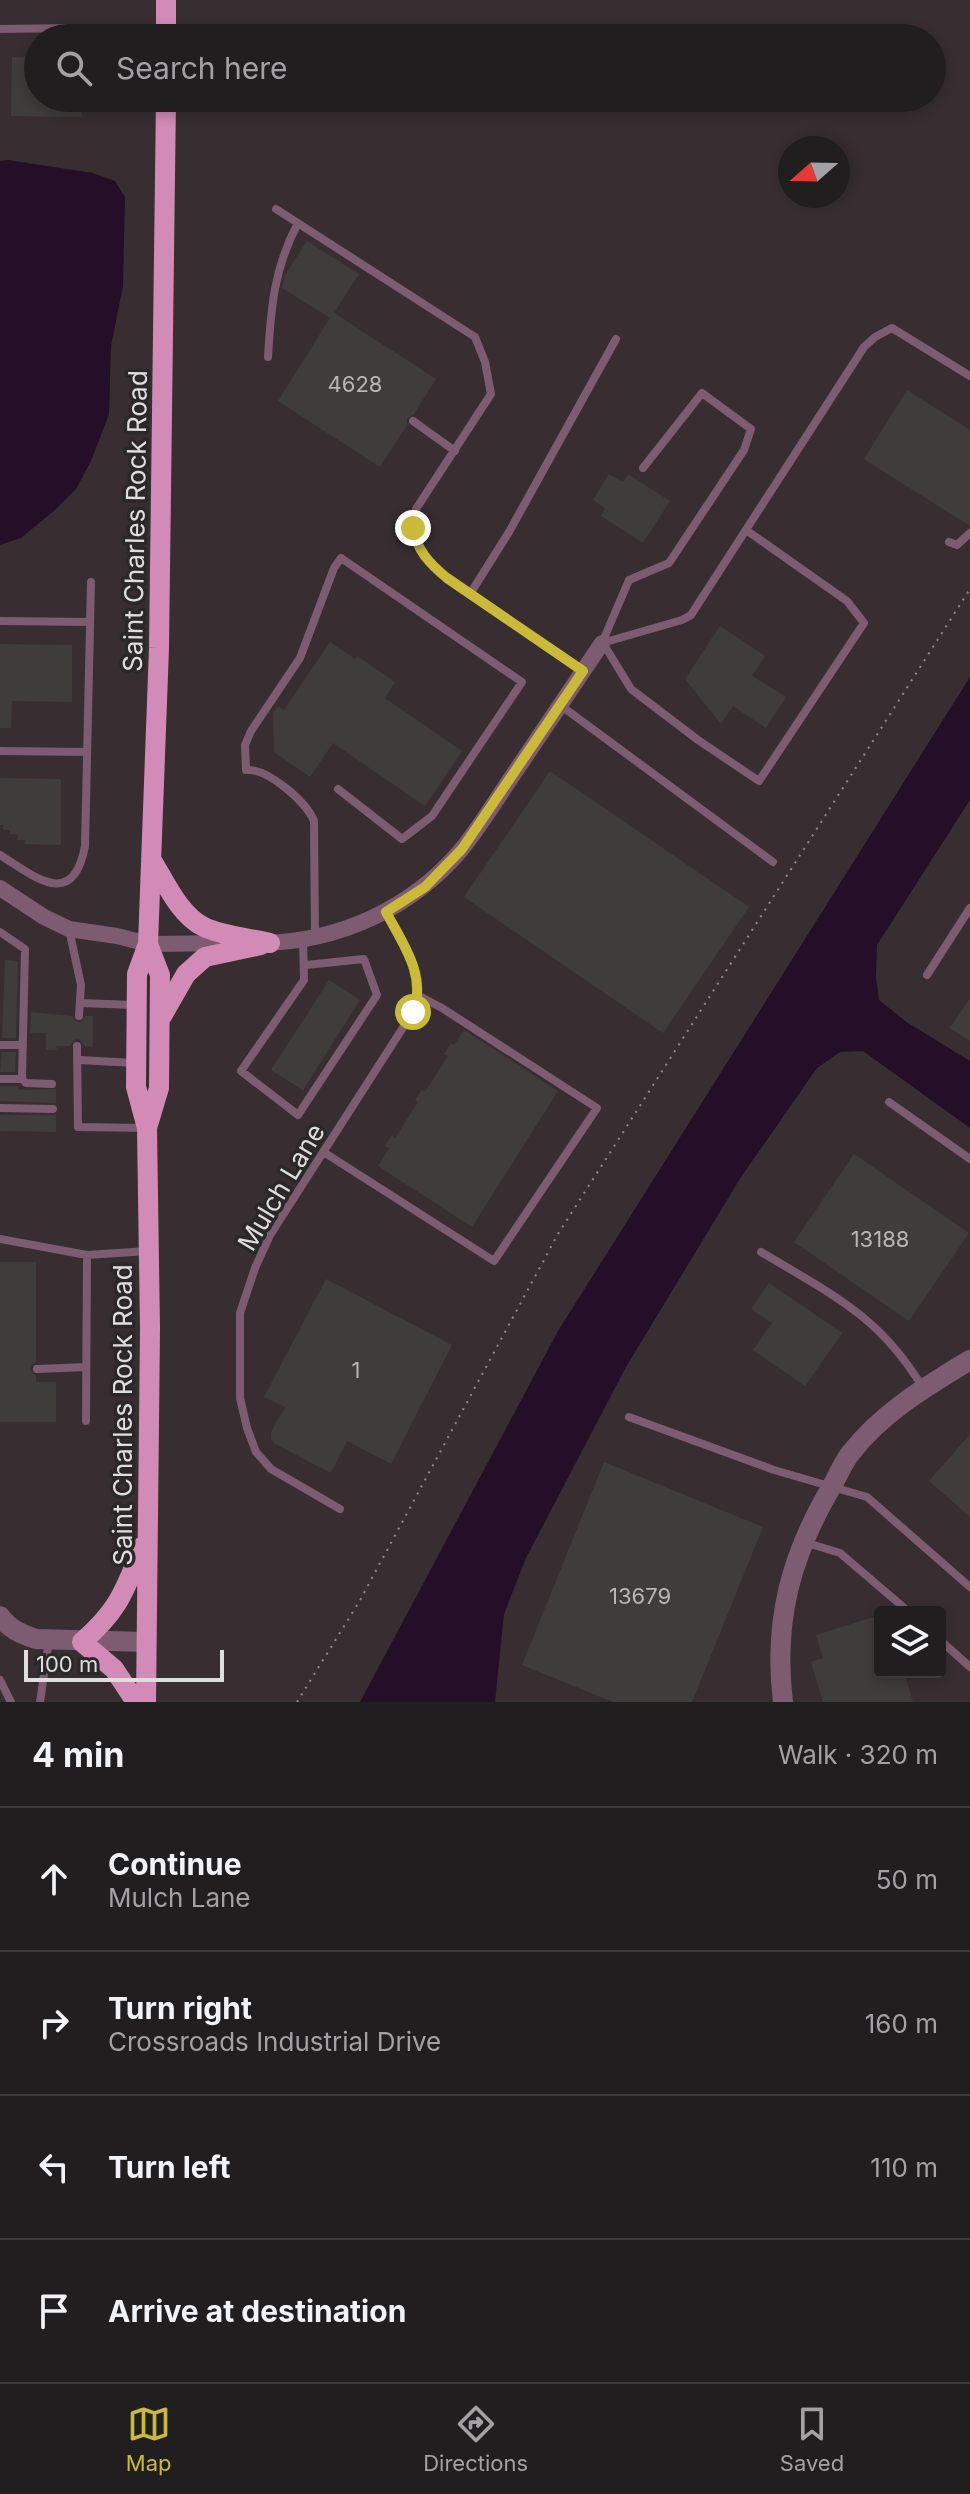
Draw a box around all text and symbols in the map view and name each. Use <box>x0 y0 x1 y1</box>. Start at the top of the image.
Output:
search box <box>24 24 946 112</box>
icon: search <box>52 46 96 90</box>
text: Search here <box>116 50 288 86</box>
north arrow <box>778 136 850 208</box>
street label: Saint Charles Rock Road <box>117 370 153 672</box>
house number: 4628 <box>328 371 382 397</box>
route end <box>395 510 431 546</box>
route start <box>395 994 431 1030</box>
street label: Mulch Lane <box>231 1118 331 1256</box>
house number: 13188 <box>851 1226 909 1252</box>
street label: Saint Charles Rock Road <box>107 1264 138 1566</box>
house number: 1 <box>352 1357 360 1383</box>
house number: 13679 <box>609 1583 671 1609</box>
map controls <box>874 1606 946 1678</box>
button: layers <box>874 1606 946 1678</box>
scale bar <box>24 1646 224 1682</box>
text: 100 m <box>36 1651 98 1677</box>
text: 4 min <box>32 1734 124 1775</box>
text: Walk · 320 m <box>778 1739 938 1770</box>
text: Continue <box>108 1846 242 1882</box>
icon: ahead <box>32 1857 76 1901</box>
text: 50 m <box>876 1864 938 1895</box>
text: Mulch Lane <box>108 1882 251 1913</box>
text: Turn right <box>108 1990 252 2026</box>
icon: right <box>32 2001 76 2045</box>
text: 160 m <box>865 2008 938 2039</box>
text: Crossroads Industrial Drive <box>108 2026 441 2057</box>
icon: left <box>32 2145 76 2189</box>
text: Turn left <box>108 2149 230 2185</box>
text: 110 m <box>870 2152 938 2183</box>
icon: arrive <box>32 2289 76 2333</box>
text: Arrive at destination <box>108 2293 406 2329</box>
tab: Map <box>126 2402 172 2476</box>
tab: Directions <box>423 2402 528 2476</box>
tab: Saved <box>780 2402 844 2476</box>

